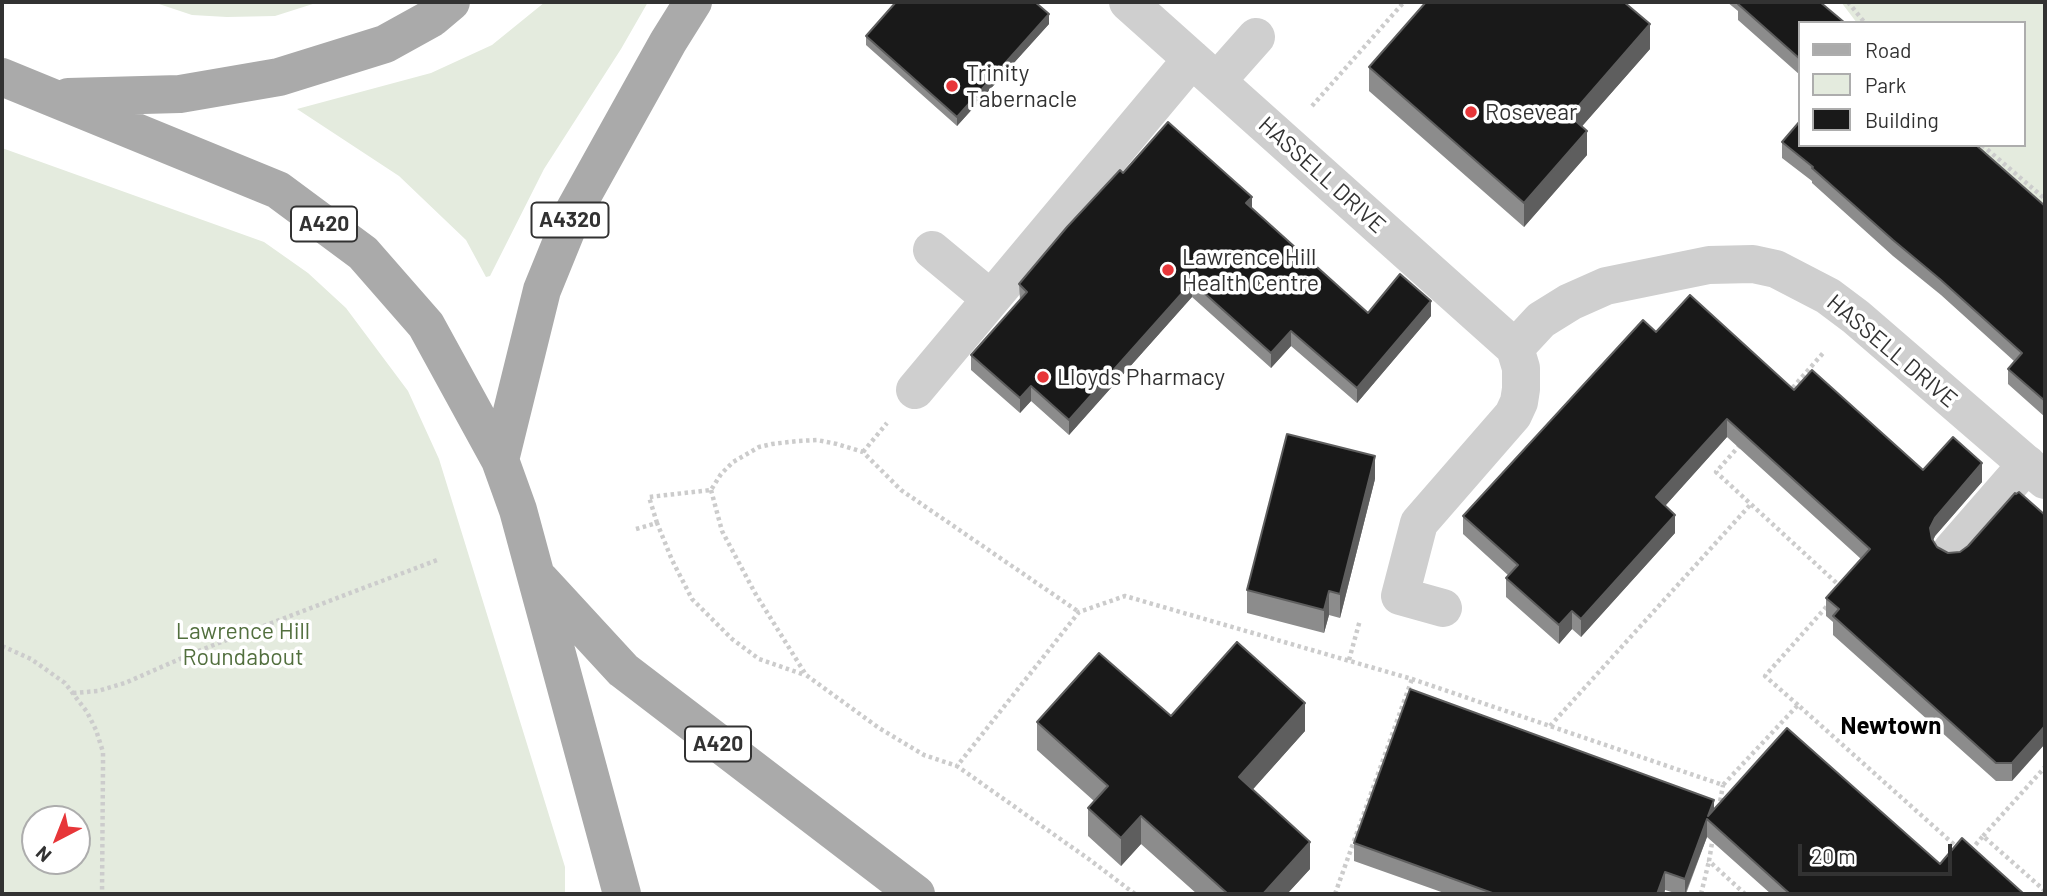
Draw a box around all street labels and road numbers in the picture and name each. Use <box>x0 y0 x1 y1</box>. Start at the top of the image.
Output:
street label: HASSELL DRIVE <box>1253 111 1391 239</box>
road number: A4320 <box>532 202 608 238</box>
road number: A420 <box>291 206 357 242</box>
street label: HASSELL DRIVE <box>1821 289 1963 413</box>
road number: A420 <box>685 726 751 762</box>

